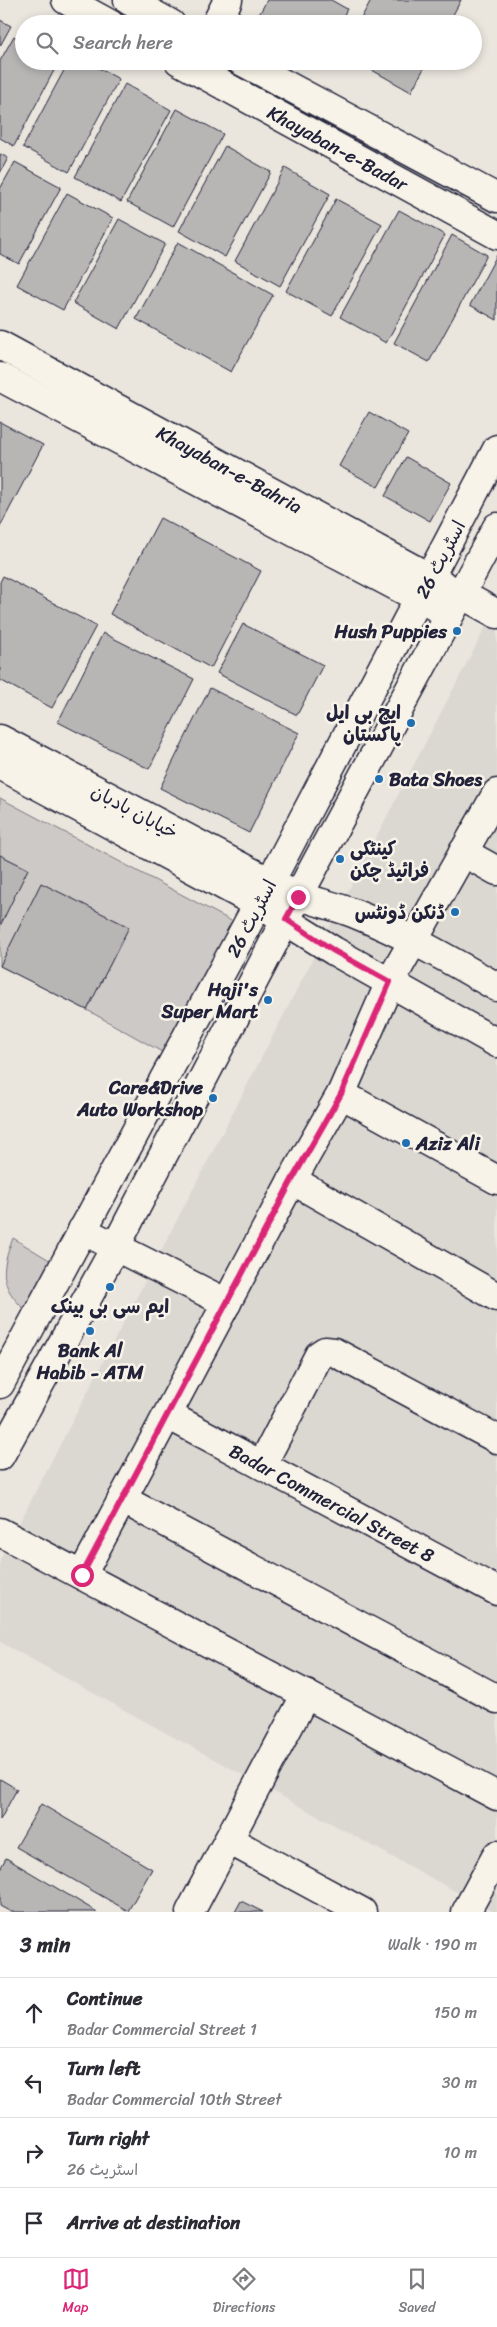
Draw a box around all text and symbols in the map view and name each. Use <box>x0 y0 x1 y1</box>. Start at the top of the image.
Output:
search box <box>15 15 482 70</box>
text: Search here <box>73 26 173 59</box>
icon: search <box>33 29 61 57</box>
street label: Khayaban-e-Badar <box>261 96 415 201</box>
street label: Khayaban-e-Bahria <box>150 417 309 523</box>
street label: اسٹریٹ 26 <box>406 514 475 604</box>
place label: Hush Puppies <box>334 615 448 648</box>
marker: Hush Puppies <box>451 625 463 637</box>
place label: ایچ بی ایل پاکستان <box>326 696 402 751</box>
marker: ایچ بی ایل پاکستان <box>405 717 417 729</box>
place label: Bata Shoes <box>389 763 483 796</box>
marker: Bata Shoes <box>373 773 385 785</box>
street label: خیابان بادبان <box>85 775 184 848</box>
place label: کینٹکی فرائیڈ چکن <box>350 832 429 887</box>
marker: کینٹکی فرائیڈ چکن <box>334 853 346 865</box>
street label: اسٹریٹ 26 <box>217 873 286 963</box>
route end <box>287 886 310 909</box>
place label: ڈنکن ڈونٹس <box>355 896 445 929</box>
marker: ڈنکن ڈونٹس <box>449 906 461 918</box>
place label: Haji's Super Mart <box>160 973 259 1028</box>
marker: Haji's Super Mart <box>262 994 274 1006</box>
place label: Care&Drive Auto Workshop <box>76 1071 203 1126</box>
marker: Care&Drive Auto Workshop <box>207 1092 219 1104</box>
place label: Aziz Ali <box>415 1127 481 1160</box>
marker: Aziz Ali <box>400 1137 412 1149</box>
marker: ایم سی بی بینک <box>104 1281 116 1293</box>
place label: ایم سی بی بینک <box>51 1290 169 1323</box>
marker: Bank Al Habib - ATM <box>84 1325 96 1337</box>
place label: Bank Al Habib - ATM <box>36 1334 144 1389</box>
street label: Badar Commercial Street 8 <box>223 1435 441 1572</box>
route start <box>71 1564 94 1587</box>
text: 3 min <box>20 1926 70 1964</box>
text: Walk · 190 m <box>388 1930 477 1959</box>
text: Continue <box>67 1982 143 2015</box>
text: 150 m <box>434 1998 477 2027</box>
icon: ahead <box>20 1999 48 2027</box>
text: Badar Commercial Street 1 <box>67 2015 257 2044</box>
text: Turn left <box>67 2052 140 2085</box>
text: 30 m <box>442 2068 477 2097</box>
icon: left <box>20 2069 48 2097</box>
text: Badar Commercial 10th Street <box>67 2085 282 2114</box>
text: Turn right <box>67 2122 149 2155</box>
text: 10 m <box>444 2138 477 2167</box>
icon: right <box>20 2139 48 2167</box>
text: اسٹریٹ 26 <box>67 2155 138 2184</box>
text: Arrive at destination <box>67 2206 240 2239</box>
icon: arrive <box>20 2209 48 2237</box>
tab: Map <box>62 2265 90 2320</box>
tab: Directions <box>213 2265 275 2320</box>
tab: Saved <box>399 2265 435 2320</box>

